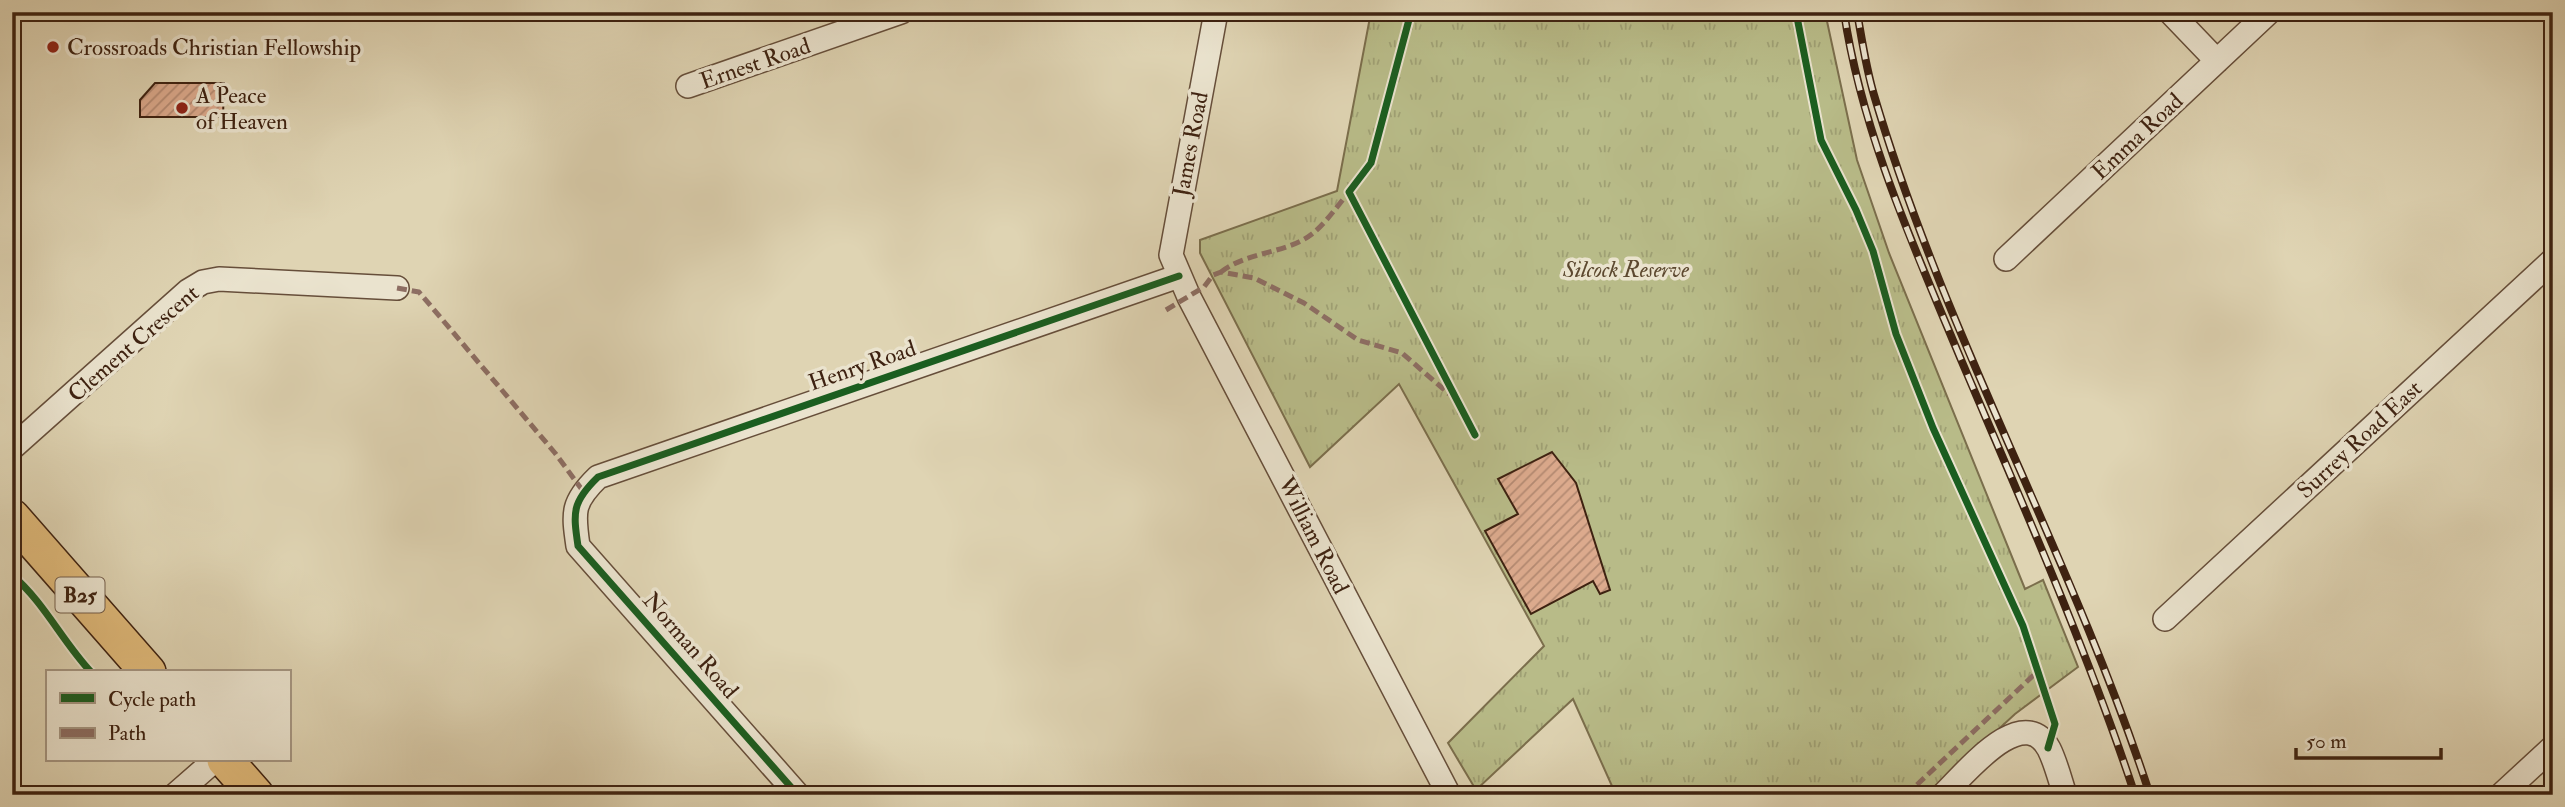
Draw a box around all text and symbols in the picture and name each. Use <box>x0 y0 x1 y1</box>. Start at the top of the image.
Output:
street label: Ernest Road <box>696 31 814 96</box>
place label: Crossroads Christian Fellowship <box>67 33 361 63</box>
marker: Crossroads Christian Fellowship <box>45 39 61 55</box>
place label: A Peace of Heaven <box>195 81 288 136</box>
street label: Emma Road <box>2086 87 2189 186</box>
street label: James Road <box>1166 89 1215 200</box>
marker: A Peace of Heaven <box>174 100 190 116</box>
park label: Silcock Reserve <box>1562 255 1689 284</box>
street label: Clement Crescent <box>62 279 205 408</box>
street label: Henry Road <box>805 334 920 397</box>
street label: Surrey Road East <box>2291 374 2428 505</box>
street label: William Road <box>1271 471 1355 599</box>
road number: B25 <box>56 578 104 612</box>
street label: Norman Road <box>636 586 745 705</box>
legend <box>46 670 290 762</box>
text: Cycle path <box>108 686 196 713</box>
scale bar <box>2296 716 2441 760</box>
text: Path <box>108 720 146 747</box>
text: 50 m <box>2306 728 2347 755</box>

